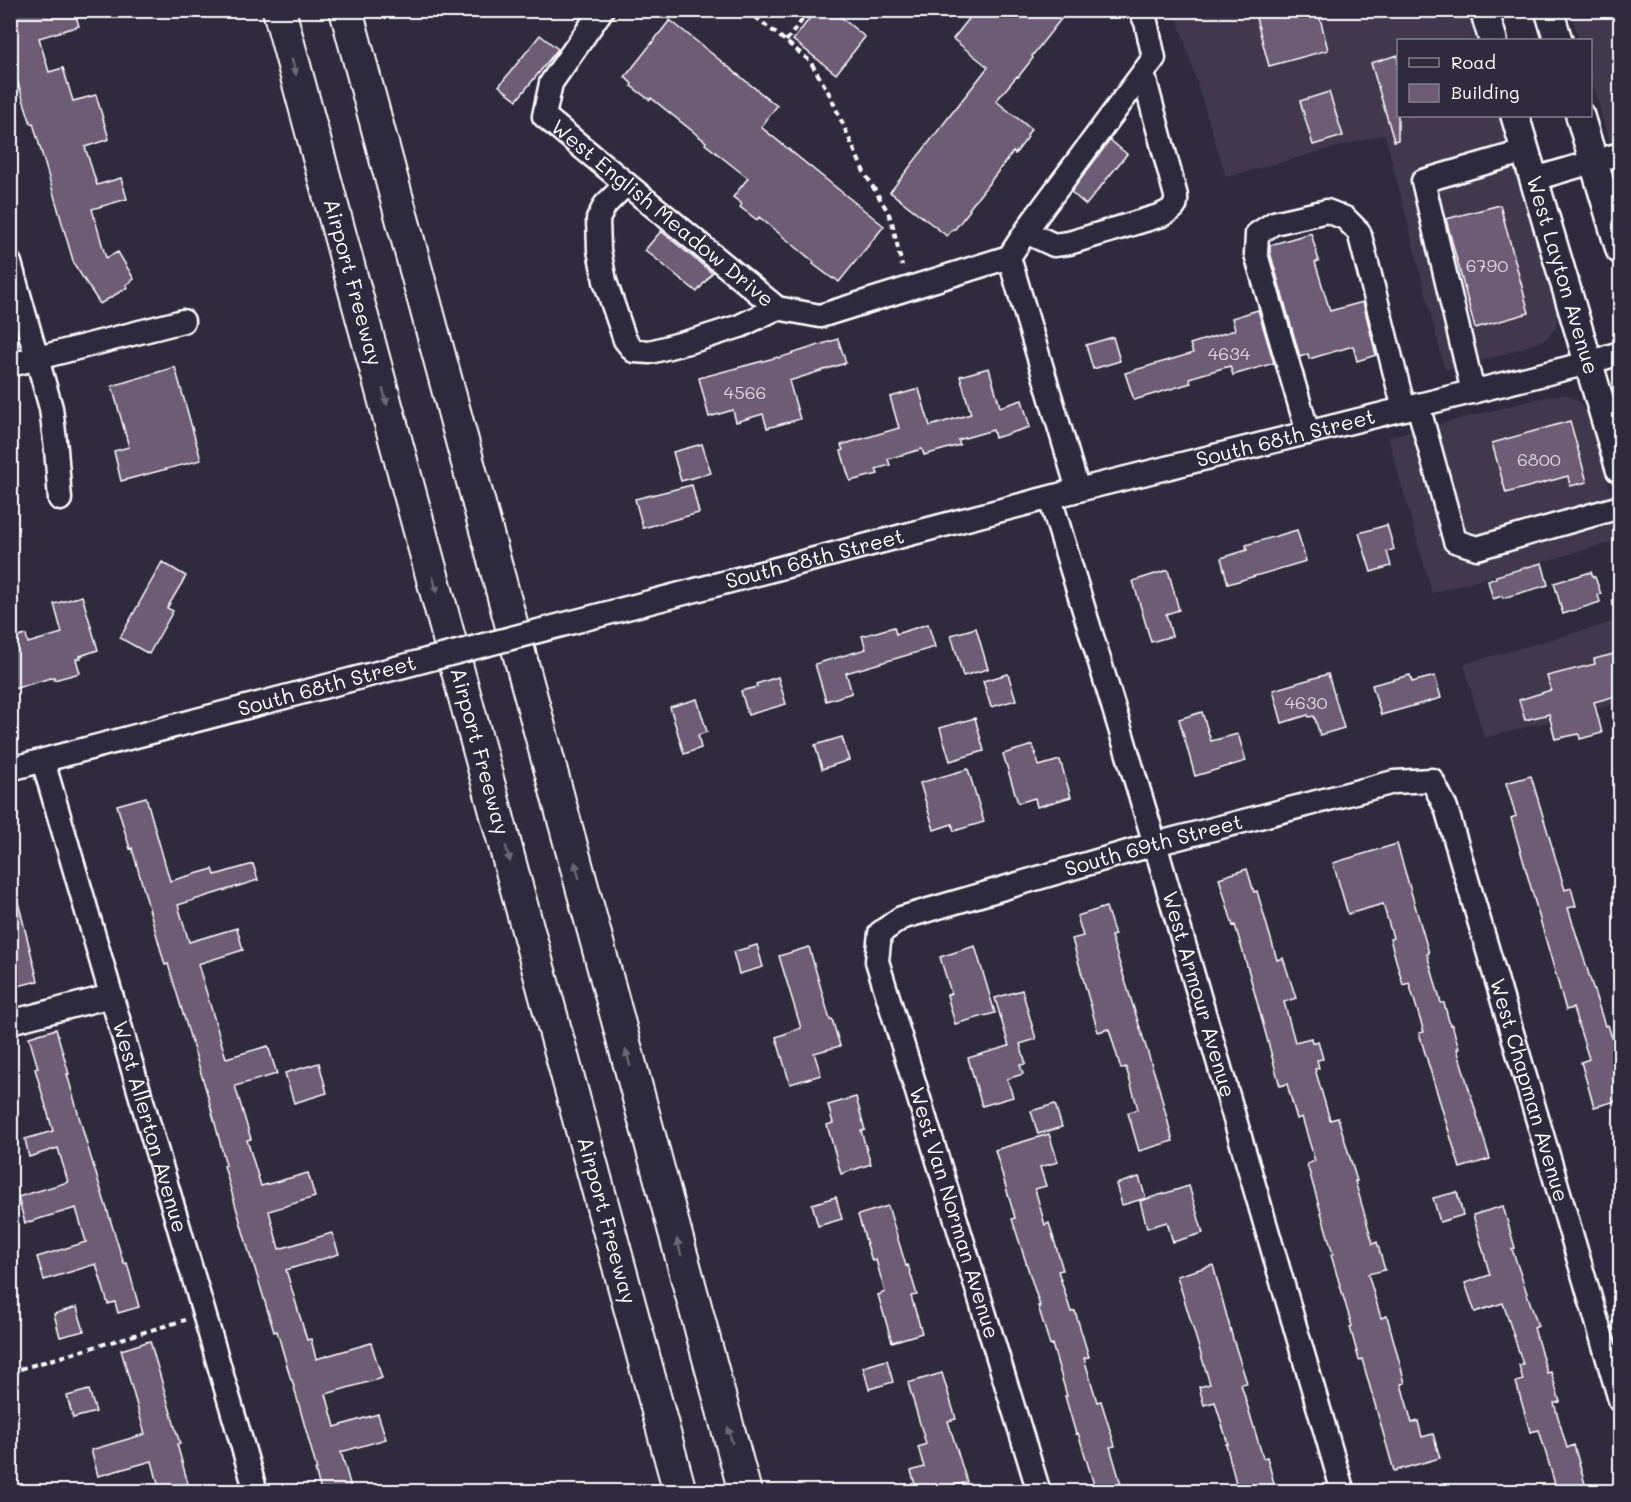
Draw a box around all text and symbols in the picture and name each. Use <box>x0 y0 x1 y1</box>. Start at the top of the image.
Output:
legend <box>1397 39 1592 117</box>
text: Road <box>1451 50 1496 74</box>
one-way arrow <box>290 58 300 76</box>
text: Building <box>1451 80 1519 104</box>
street label: West English Meadow Drive <box>546 112 780 312</box>
street label: West Layton Avenue <box>1522 172 1606 377</box>
street label: Airport Freeway <box>319 195 390 368</box>
house number: 6790 <box>1466 253 1508 277</box>
house number: 4634 <box>1208 341 1251 365</box>
house number: 4566 <box>724 380 766 404</box>
one-way arrow <box>380 388 390 406</box>
street label: South 68th Street <box>1193 402 1378 472</box>
house number: 6800 <box>1517 447 1561 471</box>
street label: South 68th Street <box>722 521 907 594</box>
one-way arrow <box>431 576 441 594</box>
street label: South 68th Street <box>234 648 419 721</box>
street label: Airport Freeway <box>446 664 517 838</box>
house number: 4630 <box>1284 690 1328 714</box>
street label: South 69th Street <box>1061 807 1245 882</box>
one-way arrow <box>504 846 513 864</box>
one-way arrow <box>572 861 582 879</box>
street label: West Armour Avenue <box>1157 888 1243 1100</box>
street label: West Chapman Avenue <box>1485 975 1576 1205</box>
street label: West Allerton Avenue <box>107 1017 195 1235</box>
one-way arrow <box>623 1049 632 1067</box>
street label: West Van Norman Avenue <box>904 1083 1007 1342</box>
street label: Airport Freeway <box>572 1133 643 1307</box>
one-way arrow <box>674 1238 683 1256</box>
one-way arrow <box>724 1426 734 1444</box>

